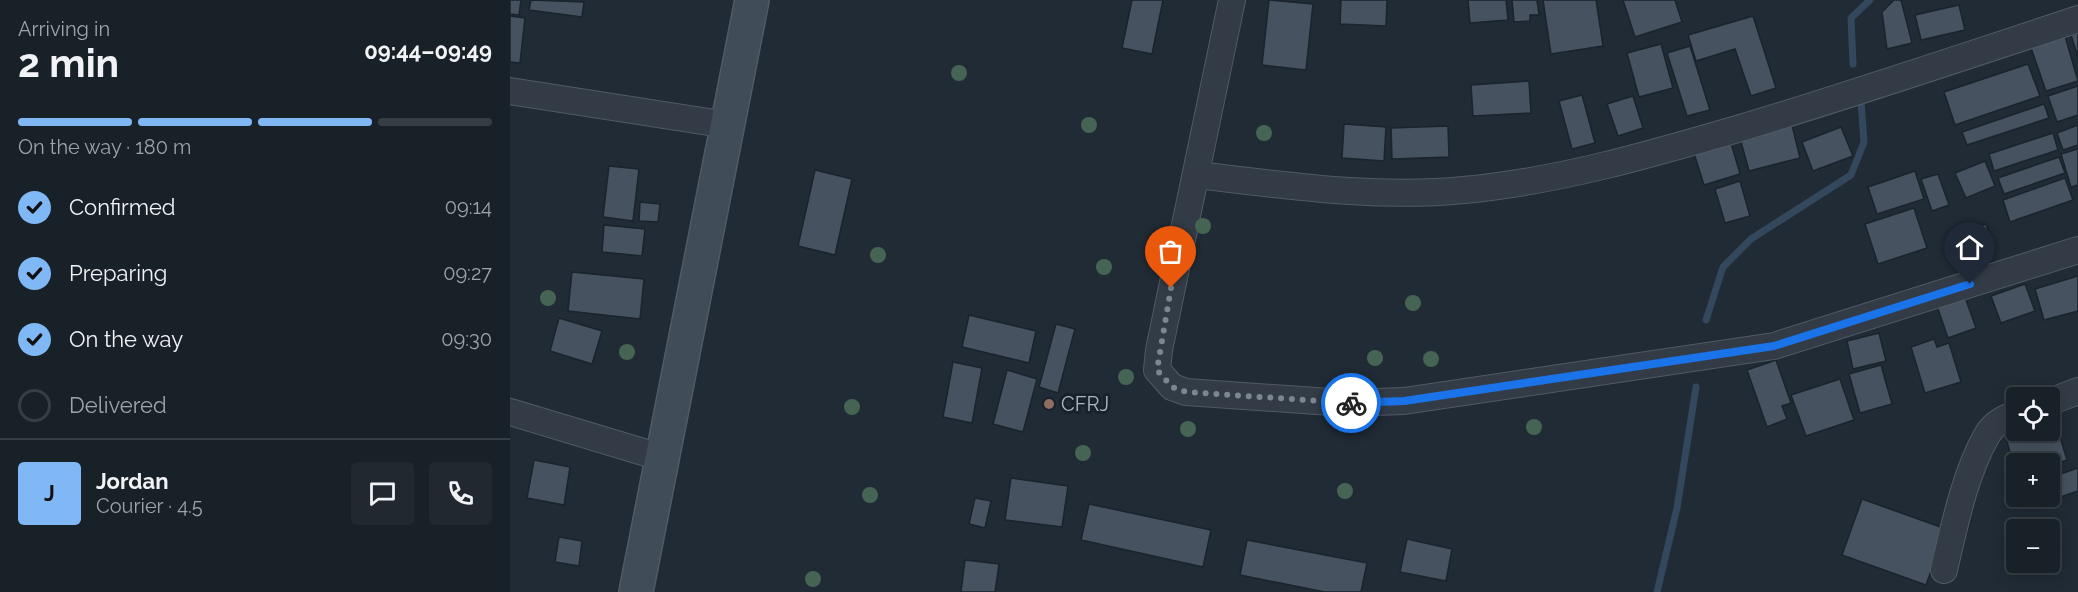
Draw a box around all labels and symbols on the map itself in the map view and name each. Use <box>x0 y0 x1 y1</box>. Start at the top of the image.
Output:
pin <box>1944 222 1995 284</box>
pin <box>1145 226 1196 288</box>
courier <box>1321 373 1381 433</box>
place label: CFRJ <box>1061 392 1109 416</box>
marker: CFRJ <box>1042 397 1056 411</box>

